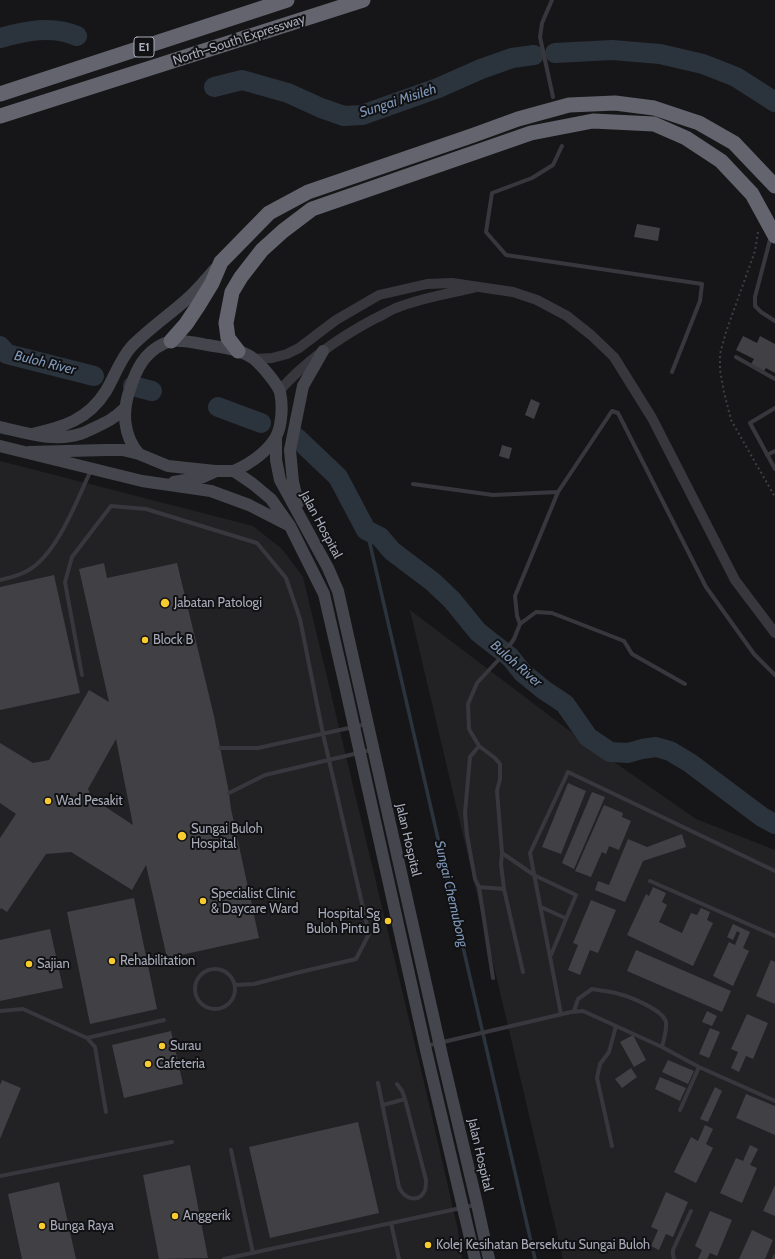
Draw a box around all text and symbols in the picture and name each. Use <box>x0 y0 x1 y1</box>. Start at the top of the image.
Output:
street label: North–South Expressway <box>171 11 307 69</box>
road number: E1 <box>134 37 154 57</box>
water label: Sungai Misileh <box>357 81 439 121</box>
water label: Buloh River <box>13 347 77 379</box>
street label: Jalan Hospital <box>297 489 345 561</box>
place label: Jabatan Patologi <box>174 595 262 611</box>
marker: Jabatan Patologi <box>159 597 171 609</box>
place label: Block B <box>153 632 193 648</box>
marker: Block B <box>140 635 150 645</box>
water label: Buloh River <box>487 637 545 691</box>
place label: Wad Pesakit <box>56 793 123 809</box>
marker: Wad Pesakit <box>43 796 53 806</box>
street label: Jalan Hospital <box>392 802 424 878</box>
place label: Sungai Buloh Hospital <box>191 821 263 852</box>
marker: Sungai Buloh Hospital <box>176 830 188 842</box>
water label: Sungai Chemubong <box>431 839 471 949</box>
place label: Specialist Clinic & Daycare Ward <box>211 886 298 917</box>
marker: Specialist Clinic & Daycare Ward <box>198 896 208 906</box>
place label: Hospital Sg Buloh Pintu B <box>306 906 380 937</box>
marker: Hospital Sg Buloh Pintu B <box>383 916 393 926</box>
place label: Rehabilitation <box>120 953 195 969</box>
place label: Sajian <box>37 956 70 972</box>
marker: Rehabilitation <box>107 956 117 966</box>
marker: Sajian <box>24 959 34 969</box>
place label: Surau <box>170 1038 201 1054</box>
marker: Surau <box>157 1041 167 1051</box>
place label: Cafeteria <box>156 1056 205 1072</box>
marker: Cafeteria <box>143 1059 153 1069</box>
street label: Jalan Hospital <box>464 1117 496 1193</box>
place label: Anggerik <box>183 1208 231 1224</box>
marker: Anggerik <box>170 1211 180 1221</box>
place label: Bunga Raya <box>50 1218 114 1234</box>
marker: Bunga Raya <box>37 1221 47 1231</box>
place label: Kolej Kesihatan Bersekutu Sungai Buloh <box>436 1237 650 1253</box>
marker: Kolej Kesihatan Bersekutu Sungai Buloh <box>423 1240 433 1250</box>

